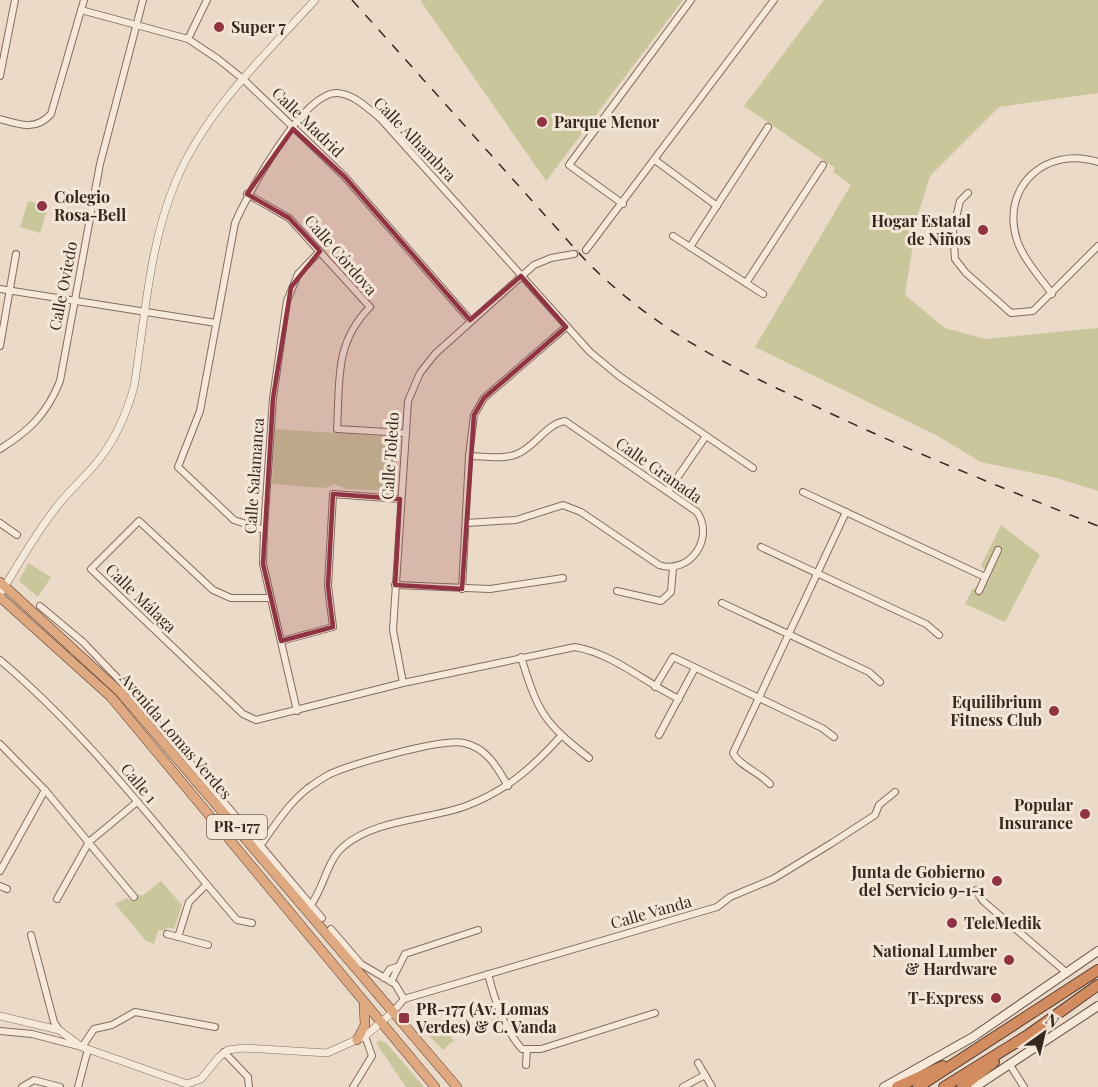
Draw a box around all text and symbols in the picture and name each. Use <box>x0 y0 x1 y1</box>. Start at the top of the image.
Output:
place label: Super 7 <box>231 16 286 37</box>
marker: Super 7 <box>212 20 226 34</box>
street label: Calle Madrid <box>268 82 349 161</box>
street label: Calle Alhambra <box>370 92 461 185</box>
place label: Parque Menor <box>554 111 660 132</box>
marker: Parque Menor <box>535 115 549 129</box>
place label: Colegio Rosa-Bell <box>54 186 126 225</box>
marker: Colegio Rosa-Bell <box>35 199 49 213</box>
street label: Calle Córdova <box>301 210 382 299</box>
place label: Hogar Estatal de Niños <box>871 210 971 249</box>
marker: Hogar Estatal de Niños <box>976 223 990 237</box>
street label: Calle Oviedo <box>44 239 82 332</box>
street label: Calle Toledo <box>376 411 403 501</box>
street label: Calle Salamanca <box>239 417 268 535</box>
street label: Calle Granada <box>612 432 707 507</box>
street label: Calle Málaga <box>101 559 181 637</box>
street label: Avenida Lomas Verdes <box>115 667 237 803</box>
place label: Equilibrium Fitness Club <box>950 691 1043 730</box>
marker: Equilibrium Fitness Club <box>1047 704 1061 718</box>
street label: Calle 1 <box>117 758 162 807</box>
place label: Popular Insurance <box>998 794 1074 833</box>
marker: Popular Insurance <box>1078 807 1092 821</box>
road number: PR-177 <box>207 815 267 839</box>
place label: Junta de Gobierno del Servicio 9-1-1 <box>850 861 985 900</box>
marker: Junta de Gobierno del Servicio 9-1-1 <box>990 874 1004 888</box>
street label: Calle Vanda <box>608 890 694 933</box>
place label: TeleMedik <box>964 912 1042 933</box>
marker: TeleMedik <box>945 916 959 930</box>
place label: National Lumber & Hardware <box>872 940 998 979</box>
marker: National Lumber & Hardware <box>1002 953 1016 967</box>
place label: T-Express <box>908 987 984 1008</box>
marker: T-Express <box>989 991 1003 1005</box>
place label: PR-177 (Av. Lomas Verdes) & C. Vanda <box>415 998 557 1037</box>
north arrow <box>1014 1003 1074 1063</box>
text: N <box>1042 1008 1064 1032</box>
marker: PR-177 (Av. Lomas Verdes) & C. Vanda <box>397 1011 411 1025</box>

